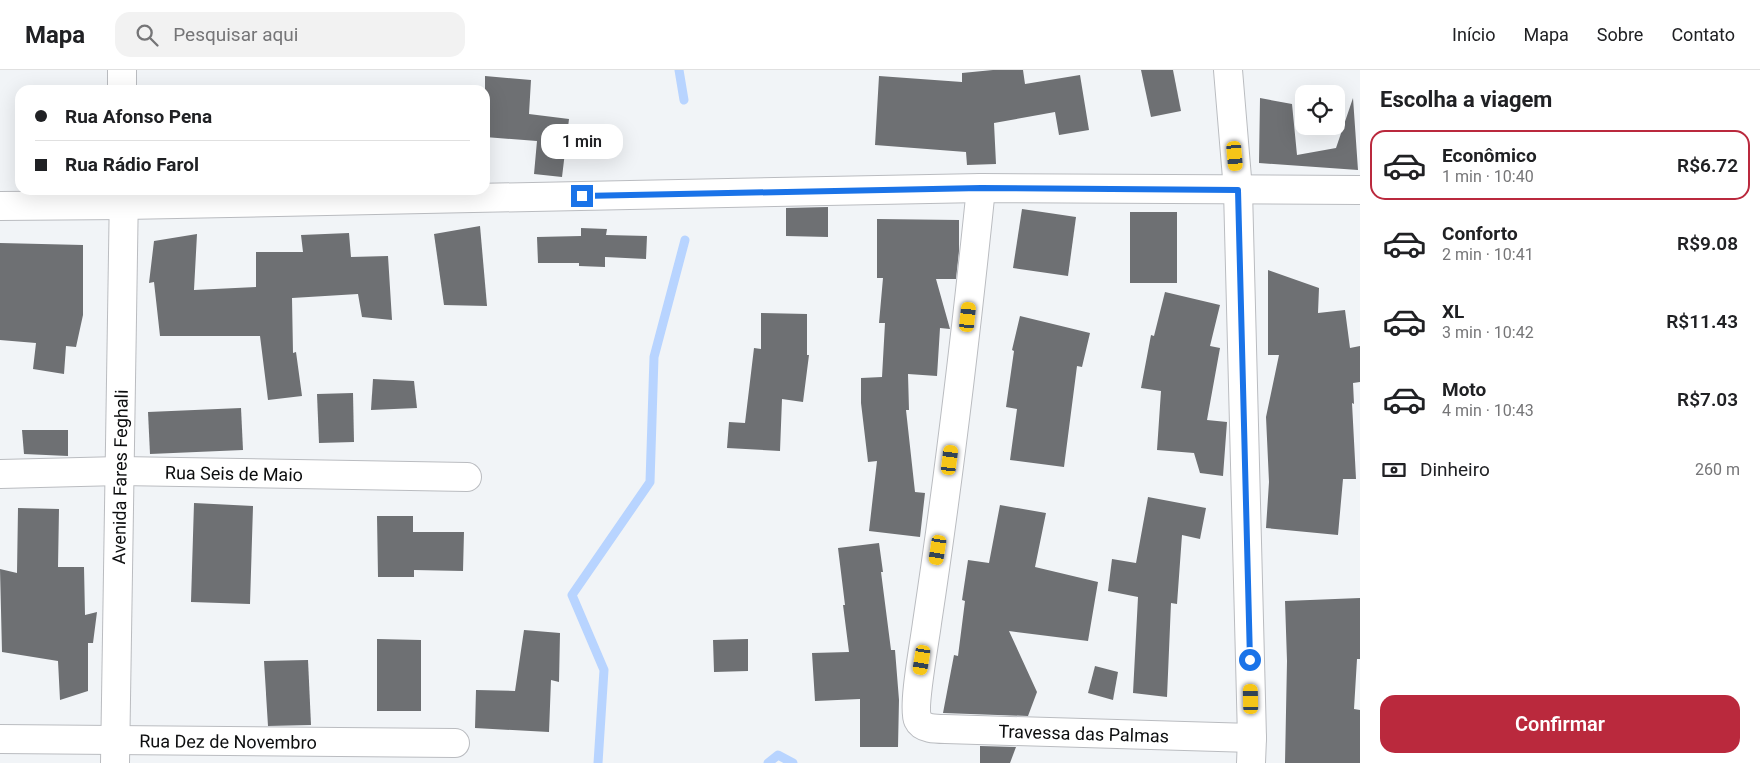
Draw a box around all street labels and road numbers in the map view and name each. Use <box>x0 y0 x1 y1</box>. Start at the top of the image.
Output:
street label: Avenida Fares Feghali <box>108 389 131 565</box>
street label: Rua Seis de Maio <box>165 461 303 485</box>
street label: Travessa das Palmas <box>998 720 1169 746</box>
street label: Rua Dez de Novembro <box>139 730 317 752</box>

